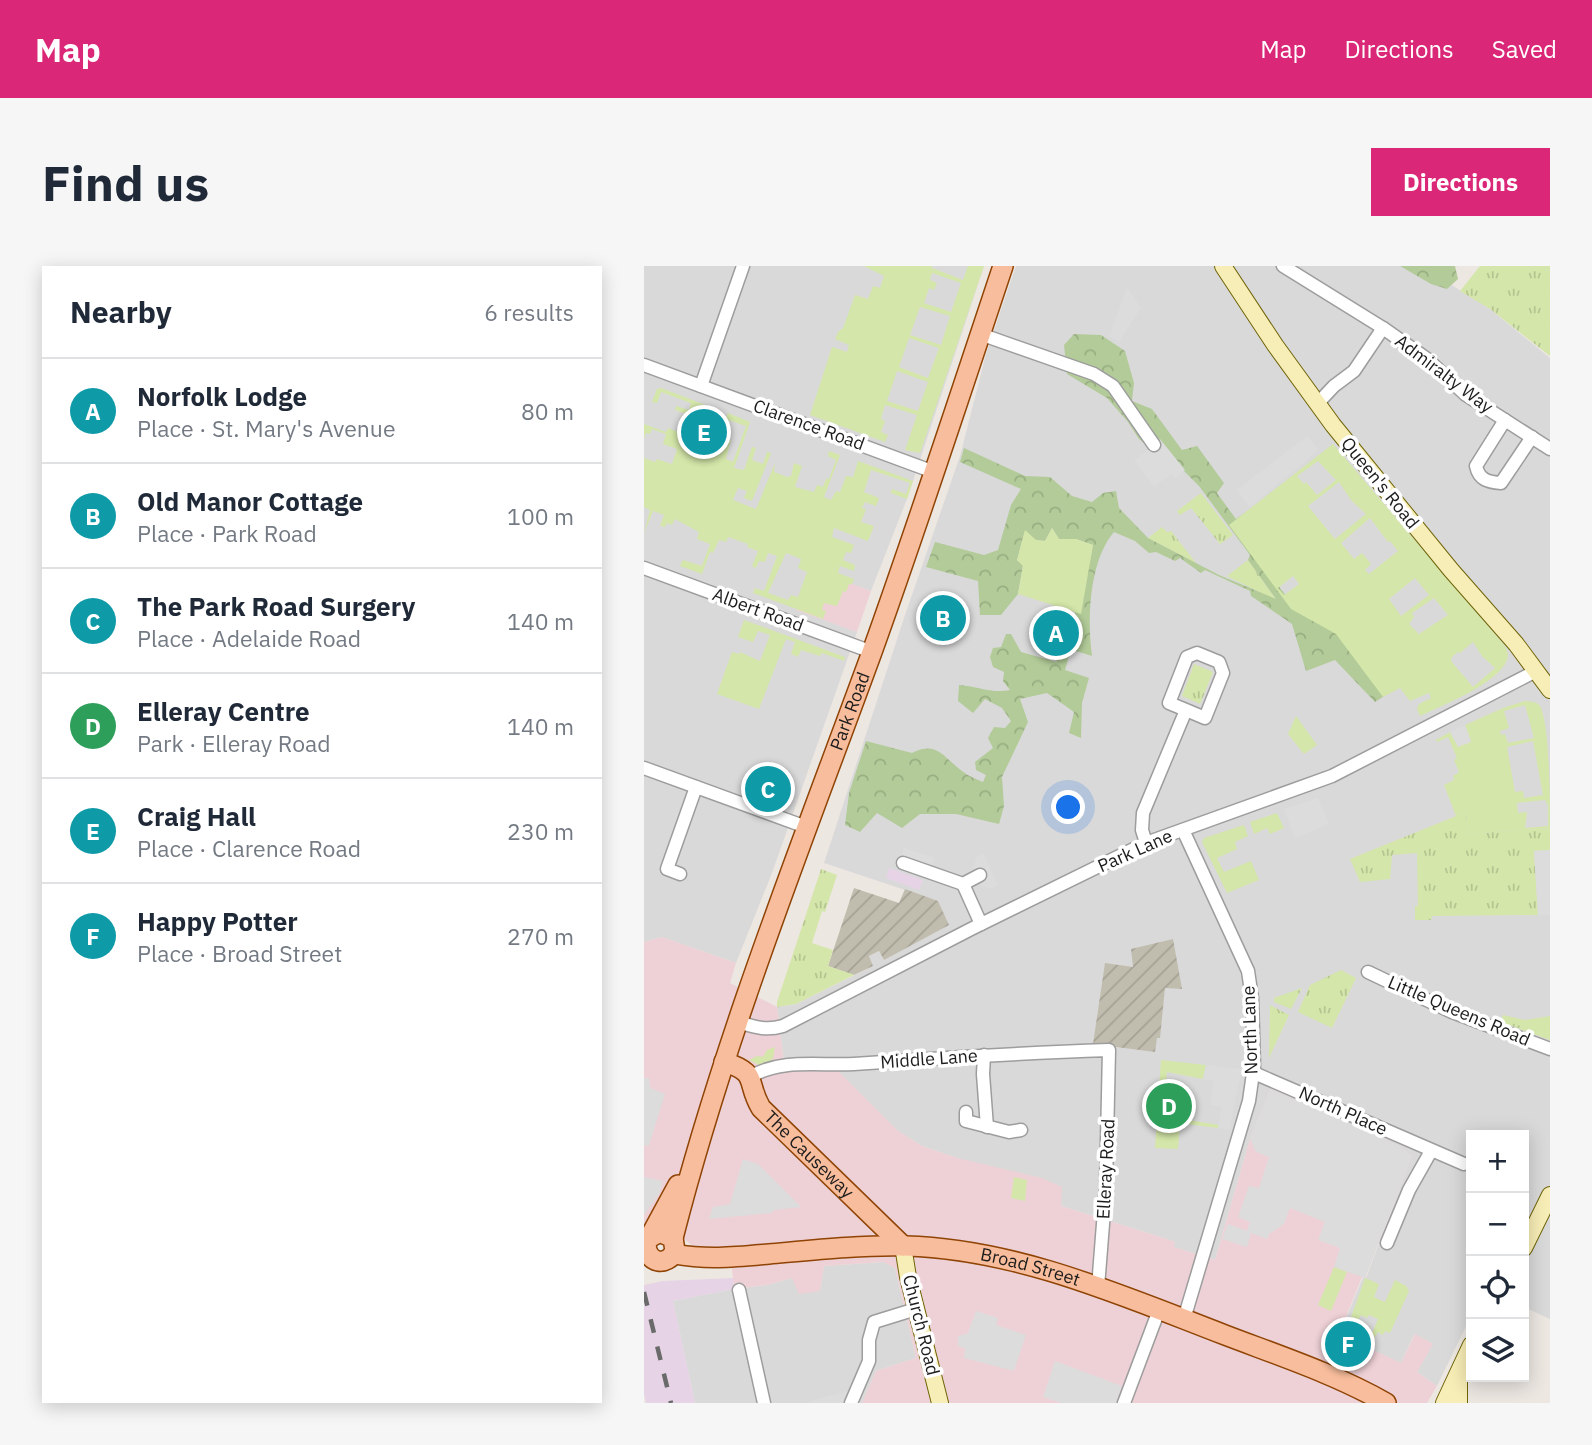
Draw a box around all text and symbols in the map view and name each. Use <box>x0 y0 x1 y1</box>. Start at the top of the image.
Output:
text: Map <box>35 28 101 71</box>
text: Map <box>1260 33 1306 65</box>
text: Directions <box>1344 33 1454 65</box>
text: Saved <box>1492 33 1557 65</box>
button: Directions <box>1371 148 1550 216</box>
text: Find us <box>42 151 209 214</box>
text: Nearby <box>70 292 172 331</box>
text: 6 results <box>484 297 574 327</box>
street label: Admiralty Way <box>1391 329 1498 418</box>
text: Norfolk Lodge <box>137 379 307 413</box>
street label: Clarence Road <box>750 394 868 455</box>
text: A <box>85 396 101 426</box>
text: 80 m <box>521 396 574 426</box>
pin: E <box>681 406 727 458</box>
text: Place · St. Mary's Avenue <box>137 413 396 443</box>
street label: Queen's Road <box>1336 432 1424 533</box>
text: Old Manor Cottage <box>137 484 363 518</box>
text: B <box>85 501 101 531</box>
text: 100 m <box>507 501 574 531</box>
text: Place · Park Road <box>137 518 317 548</box>
street label: Albert Road <box>709 582 807 637</box>
text: The Park Road Surgery <box>137 589 415 623</box>
pin: B <box>920 592 966 644</box>
text: C <box>86 606 100 636</box>
text: 140 m <box>507 606 574 636</box>
pin: A <box>1033 607 1079 659</box>
text: Place · Adelaide Road <box>137 623 361 653</box>
street label: Park Road <box>825 669 875 754</box>
text: Elleray Centre <box>137 694 310 728</box>
text: D <box>85 711 101 741</box>
text: 140 m <box>507 711 574 741</box>
text: Park · Elleray Road <box>137 728 331 758</box>
pin: C <box>745 763 791 815</box>
your location <box>1051 790 1085 824</box>
text: Craig Hall <box>137 799 256 833</box>
text: E <box>86 816 100 846</box>
text: 230 m <box>507 816 574 846</box>
street label: Park Lane <box>1094 824 1176 877</box>
text: Place · Clarence Road <box>137 833 361 863</box>
text: Happy Potter <box>137 904 298 938</box>
text: F <box>86 921 100 951</box>
text: 270 m <box>507 921 574 951</box>
text: Place · Broad Street <box>137 938 342 968</box>
street label: Little Queens Road <box>1385 970 1534 1051</box>
street label: North Lane <box>1236 985 1263 1075</box>
street label: Middle Lane <box>879 1044 979 1073</box>
pin: D <box>1146 1080 1192 1132</box>
street label: North Place <box>1295 1081 1391 1140</box>
street label: The Causeway <box>759 1105 859 1203</box>
street label: Elleray Road <box>1091 1118 1120 1220</box>
map controls <box>1466 1130 1529 1382</box>
button: + <box>1466 1130 1529 1193</box>
button: − <box>1466 1193 1529 1256</box>
street label: Broad Street <box>979 1242 1083 1291</box>
button: locate <box>1466 1256 1529 1319</box>
street label: Church Road <box>898 1272 945 1378</box>
pin: F <box>1325 1318 1371 1370</box>
button: layers <box>1466 1319 1529 1382</box>

